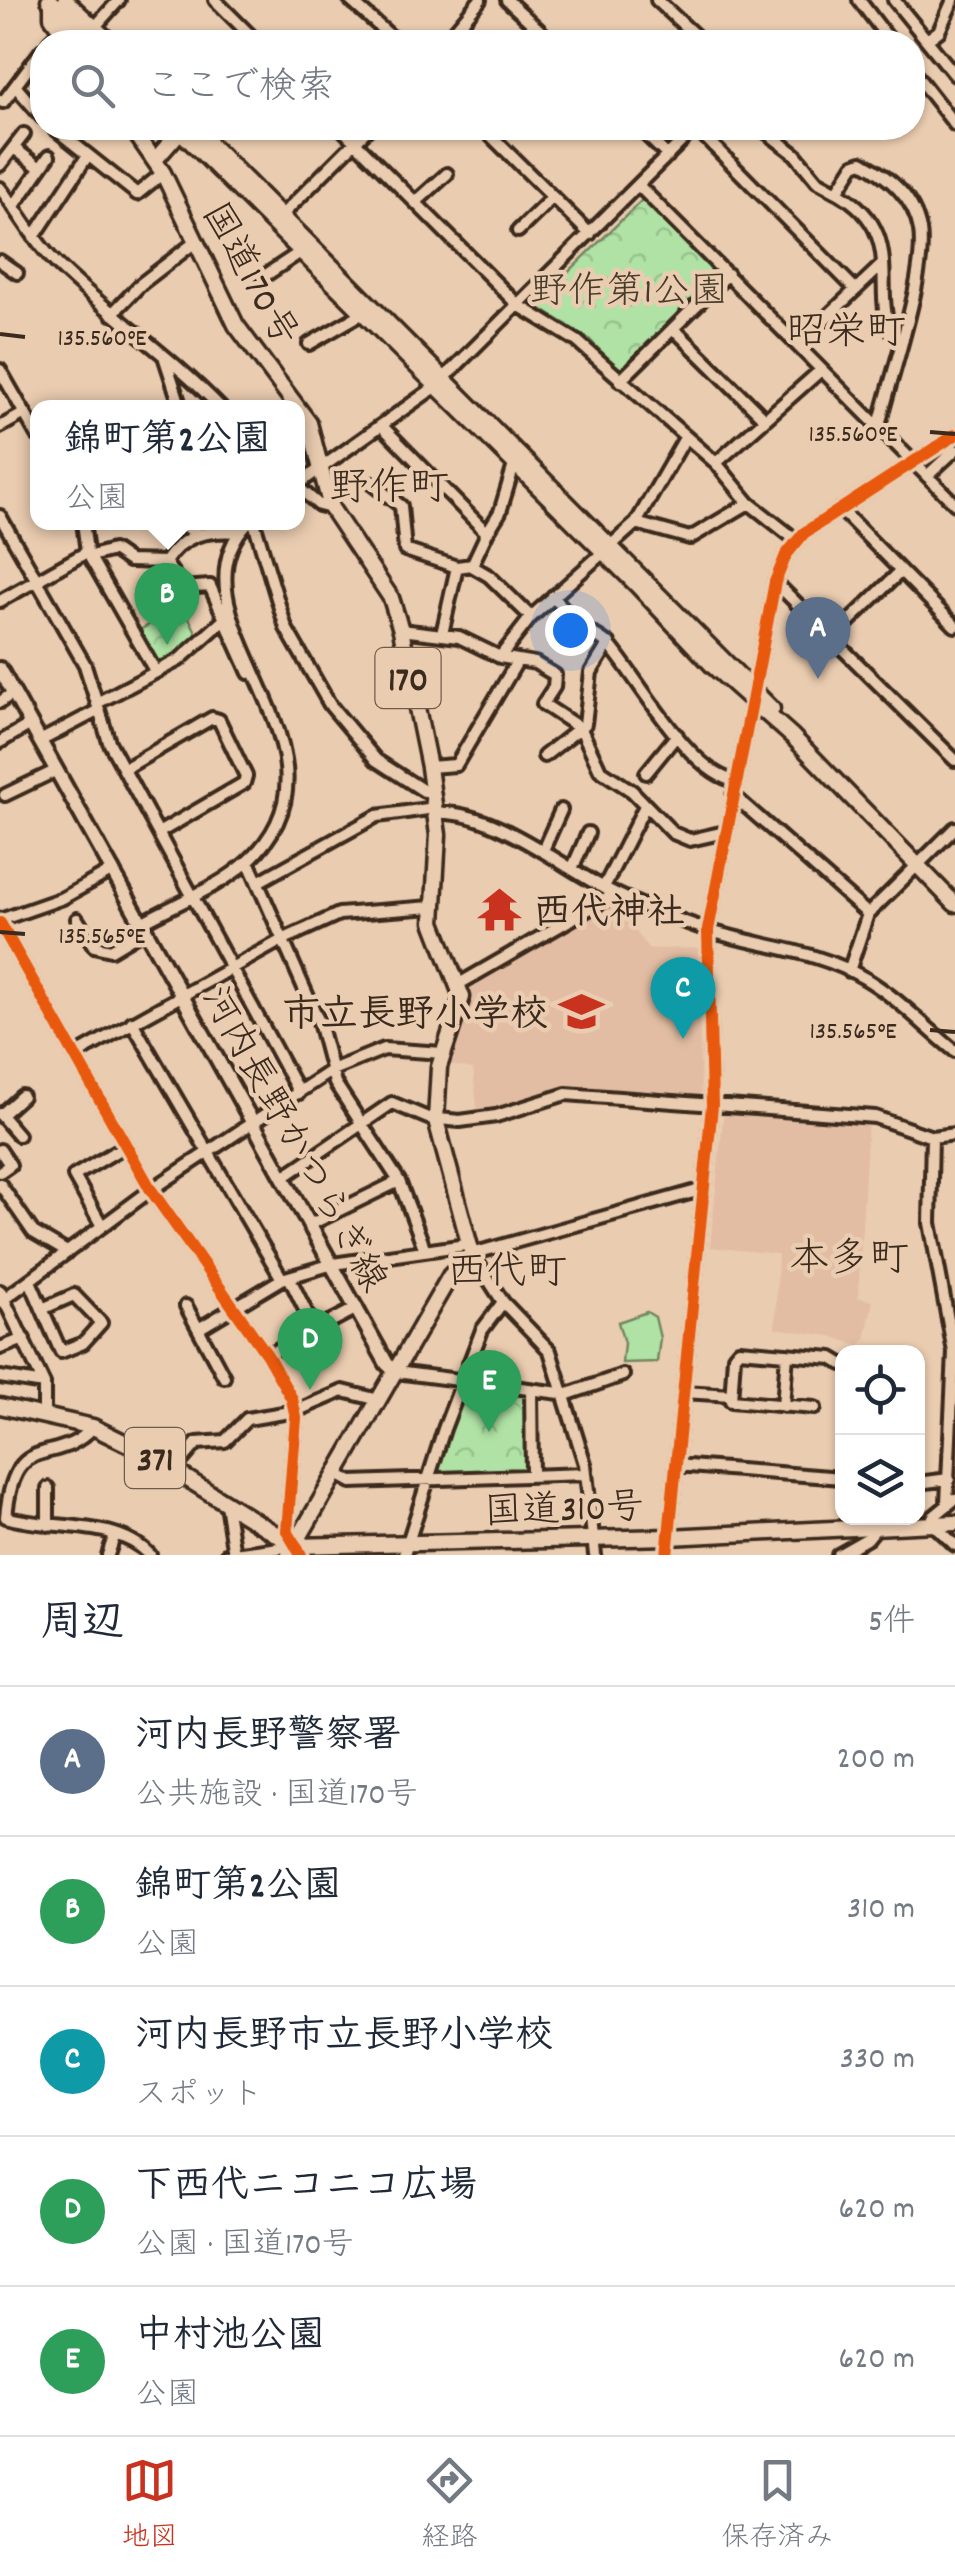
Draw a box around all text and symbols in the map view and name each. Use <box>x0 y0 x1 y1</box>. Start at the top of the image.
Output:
search box <box>30 30 925 140</box>
icon: search <box>65 58 120 113</box>
text: ここで検索 <box>145 62 335 117</box>
street label: 国道170号 <box>185 193 309 358</box>
park label: 野作第1公園 <box>530 267 728 322</box>
district label: 昭栄町 <box>786 307 906 364</box>
text: 135.560°E <box>57 322 147 358</box>
popup <box>30 400 305 530</box>
text: 錦町第2公園 <box>64 415 271 470</box>
text: 135.560°E <box>808 418 898 454</box>
district label: 野作町 <box>329 463 449 520</box>
text: 公園 <box>64 478 128 524</box>
pin: B <box>134 562 200 645</box>
pin: A <box>786 596 850 679</box>
your location <box>545 605 596 656</box>
road number: 170 <box>376 648 440 708</box>
temple icon: 西代神社 <box>476 886 524 934</box>
place label: 西代神社 <box>533 888 685 943</box>
text: 135.565°E <box>58 920 146 956</box>
pin: C <box>650 956 716 1039</box>
street label: 河内長野かつらぎ線 <box>184 978 398 1304</box>
school or university icon: 市立長野小学校 <box>557 988 605 1036</box>
place label: 市立長野小学校 <box>282 990 548 1045</box>
text: 135.565°E <box>809 1015 897 1051</box>
district label: 本多町 <box>789 1234 909 1291</box>
district label: 西代町 <box>447 1247 567 1304</box>
pin: D <box>278 1308 342 1390</box>
map controls <box>835 1345 925 1525</box>
button: locate <box>835 1345 925 1435</box>
pin: E <box>456 1350 522 1432</box>
road number: 371 <box>125 1428 185 1488</box>
button: layers <box>835 1435 925 1525</box>
street label: 国道310号 <box>483 1482 645 1543</box>
text: 周辺 <box>40 1596 124 1656</box>
text: 5件 <box>868 1601 915 1647</box>
text: 河内長野警察署 <box>135 1711 401 1766</box>
text: A <box>64 1738 81 1784</box>
text: 200 m <box>837 1738 915 1784</box>
text: 公共施設 · 国道170号 <box>135 1774 418 1820</box>
text: 錦町第2公園 <box>135 1861 342 1916</box>
text: B <box>65 1888 80 1934</box>
text: 310 m <box>847 1888 915 1934</box>
text: 公園 <box>135 1924 199 1970</box>
text: 河内長野市立長野小学校 <box>135 2011 553 2066</box>
text: C <box>65 2038 80 2084</box>
text: 330 m <box>840 2038 915 2084</box>
text: スポット <box>135 2074 263 2120</box>
text: 下西代ニコニコ広場 <box>135 2161 477 2216</box>
text: D <box>64 2188 81 2234</box>
text: 620 m <box>839 2188 915 2234</box>
text: 公園 · 国道170号 <box>135 2224 354 2270</box>
text: 中村池公園 <box>135 2311 325 2366</box>
text: E <box>65 2338 80 2384</box>
text: 620 m <box>839 2338 915 2384</box>
text: 公園 <box>135 2374 199 2420</box>
tab: 地図 <box>122 2453 178 2560</box>
tab: 経路 <box>421 2453 477 2560</box>
tab: 保存済み <box>721 2453 833 2560</box>

